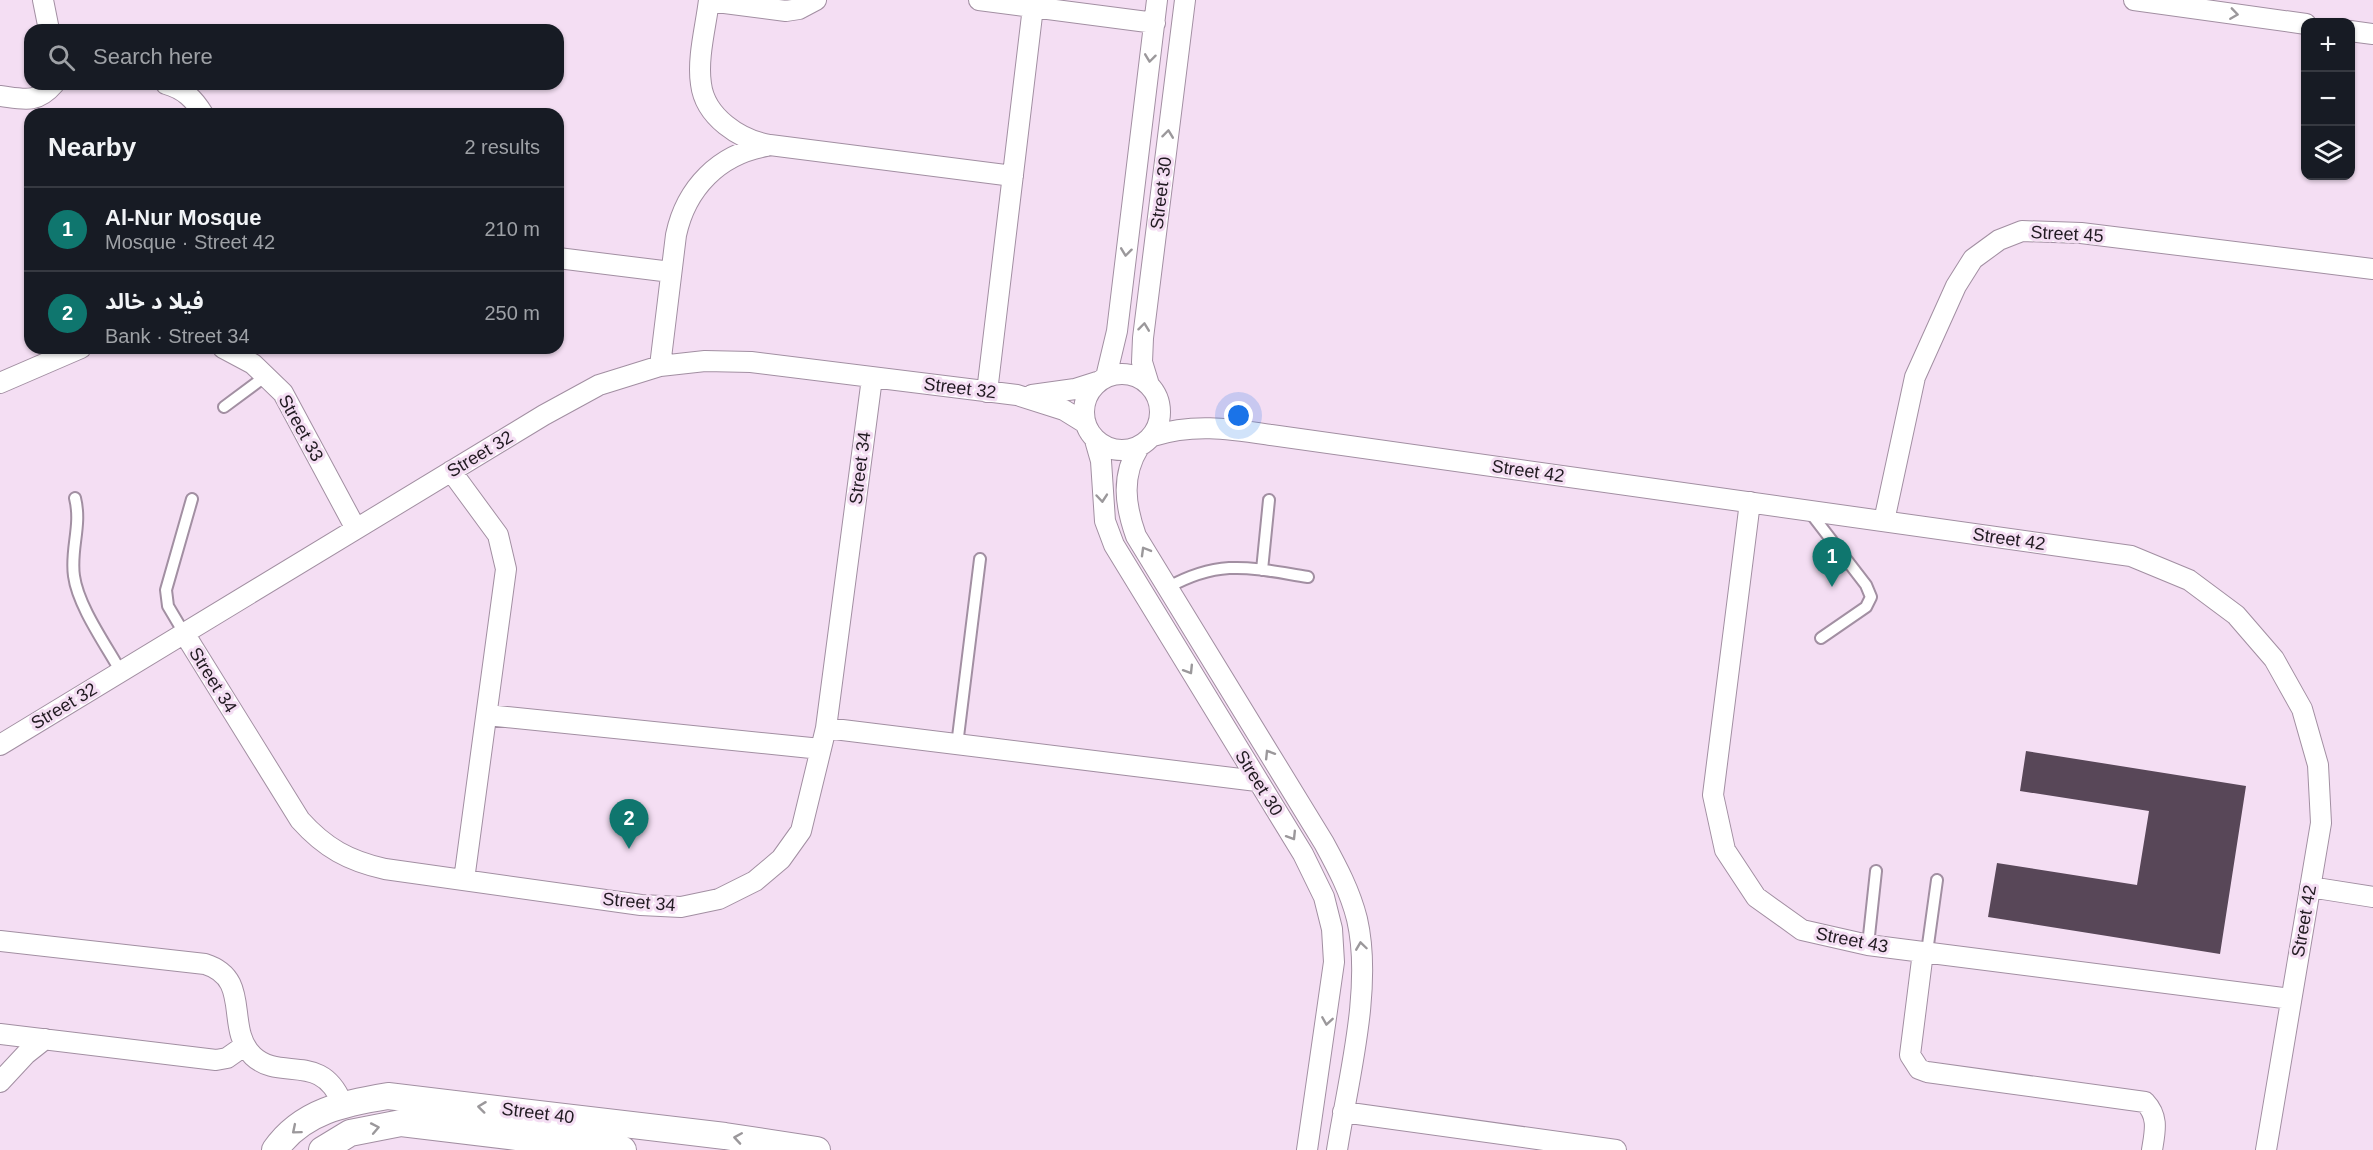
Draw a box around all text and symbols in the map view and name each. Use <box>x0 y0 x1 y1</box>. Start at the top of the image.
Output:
one-way arrow <box>2229 8 2239 20</box>
map controls <box>2301 18 2355 180</box>
button: + <box>2301 18 2355 72</box>
search box <box>24 24 564 90</box>
icon: search <box>45 41 78 74</box>
text: Search here <box>93 44 213 69</box>
one-way arrow <box>1145 53 1157 63</box>
button: − <box>2301 72 2355 126</box>
button: layers <box>2301 126 2355 180</box>
one-way arrow <box>1162 129 1174 138</box>
text: Nearby <box>48 132 136 162</box>
text: 2 results <box>464 136 540 158</box>
street label: Street 30 <box>1147 156 1175 230</box>
text: Al-Nur Mosque <box>105 205 261 230</box>
text: 1 <box>62 218 73 240</box>
text: 210 m <box>484 218 540 240</box>
street label: Street 45 <box>2030 222 2104 246</box>
text: Mosque · Street 42 <box>105 231 275 253</box>
one-way arrow <box>1121 247 1133 256</box>
text: فيلا د خالد <box>105 289 204 314</box>
text: 2 <box>62 302 73 324</box>
text: 250 m <box>484 302 540 324</box>
one-way arrow <box>1137 323 1150 332</box>
text: Bank · Street 34 <box>105 325 250 347</box>
street label: Street 32 <box>923 374 997 402</box>
street label: Street 33 <box>275 391 327 465</box>
your location <box>1224 401 1253 430</box>
street label: Street 32 <box>444 427 516 481</box>
street label: Street 34 <box>846 431 874 505</box>
street label: Street 42 <box>1490 456 1566 486</box>
one-way arrow <box>1095 493 1108 502</box>
street label: Street 42 <box>1971 524 2047 554</box>
pin: 1 <box>1812 538 1852 587</box>
one-way arrow <box>1141 547 1152 558</box>
street label: Street 34 <box>185 644 241 716</box>
one-way arrow <box>1182 664 1194 674</box>
street label: Street 32 <box>28 679 100 733</box>
street label: Street 30 <box>1231 747 1287 819</box>
one-way arrow <box>1265 749 1276 760</box>
pin: 2 <box>610 800 648 849</box>
one-way arrow <box>1284 830 1296 840</box>
street label: Street 42 <box>2288 883 2320 959</box>
street label: Street 34 <box>602 889 676 915</box>
street label: Street 43 <box>1814 923 1890 957</box>
one-way arrow <box>1355 942 1367 951</box>
one-way arrow <box>1321 1017 1333 1026</box>
street label: Street 40 <box>501 1099 575 1127</box>
one-way arrow <box>478 1101 487 1114</box>
one-way arrow <box>292 1122 303 1133</box>
one-way arrow <box>370 1122 380 1135</box>
one-way arrow <box>734 1132 743 1144</box>

